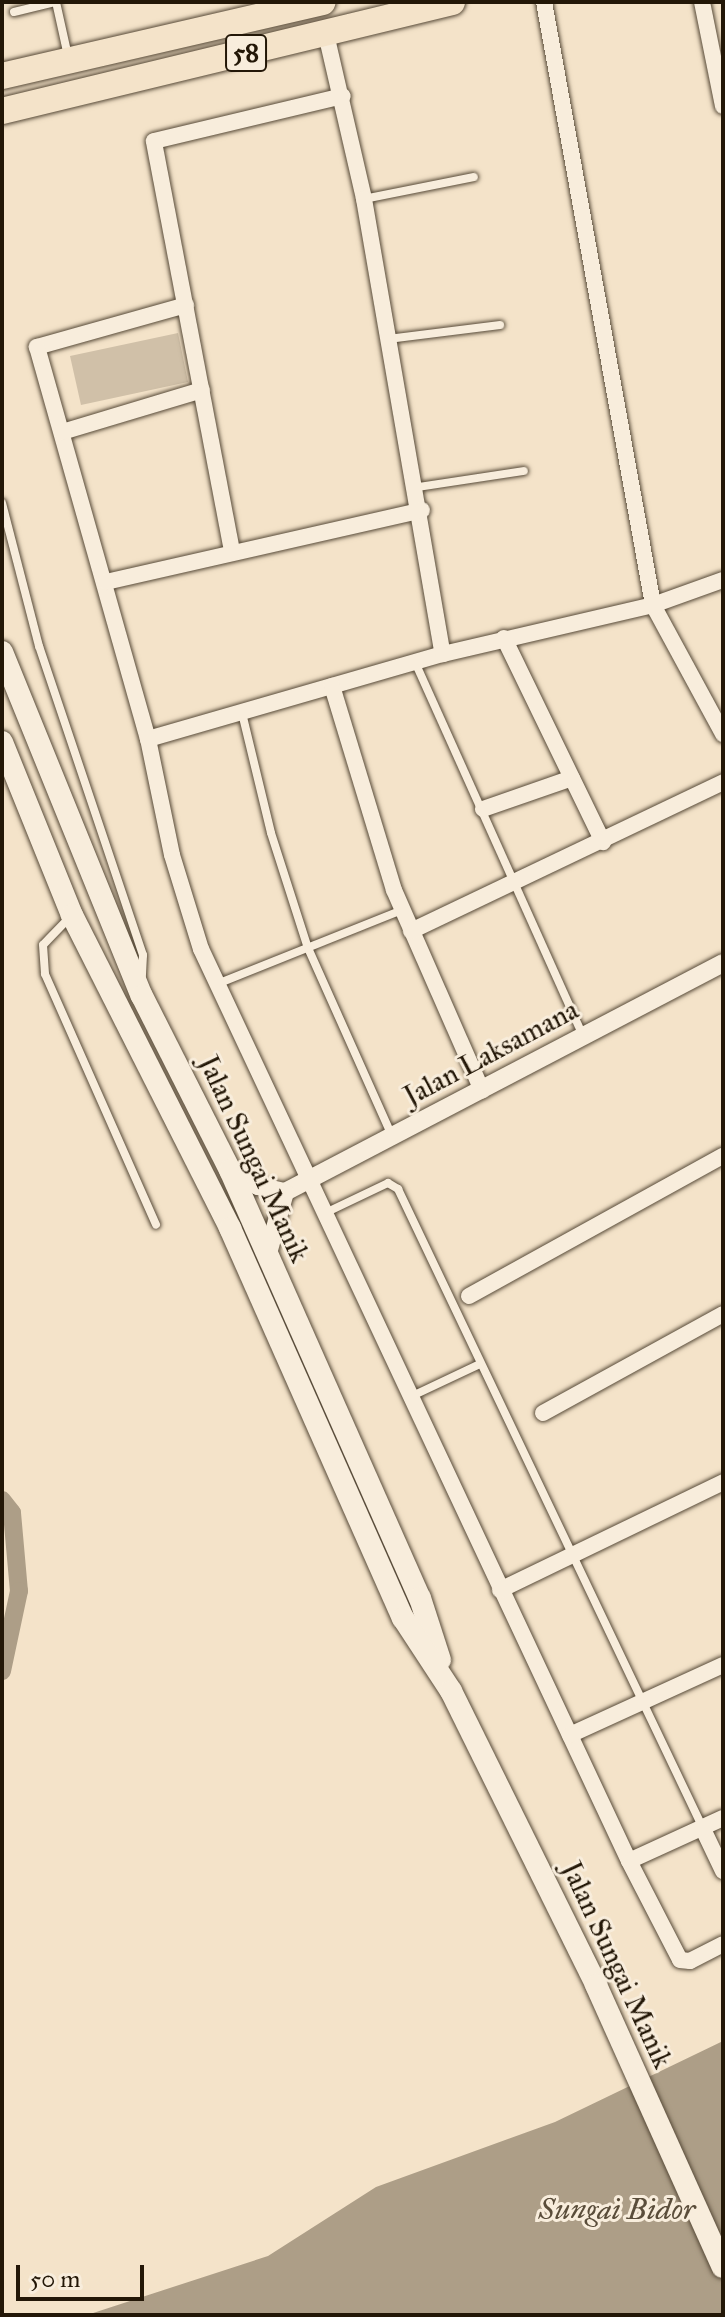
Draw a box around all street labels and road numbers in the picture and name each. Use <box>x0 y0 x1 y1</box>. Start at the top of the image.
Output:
road number: 58 <box>224 31 268 75</box>
street label: Jalan Laksamana <box>398 993 584 1113</box>
street label: Jalan Sungai Manik <box>191 1050 317 1268</box>
street label: Jalan Sungai Manik <box>554 1856 680 2074</box>

